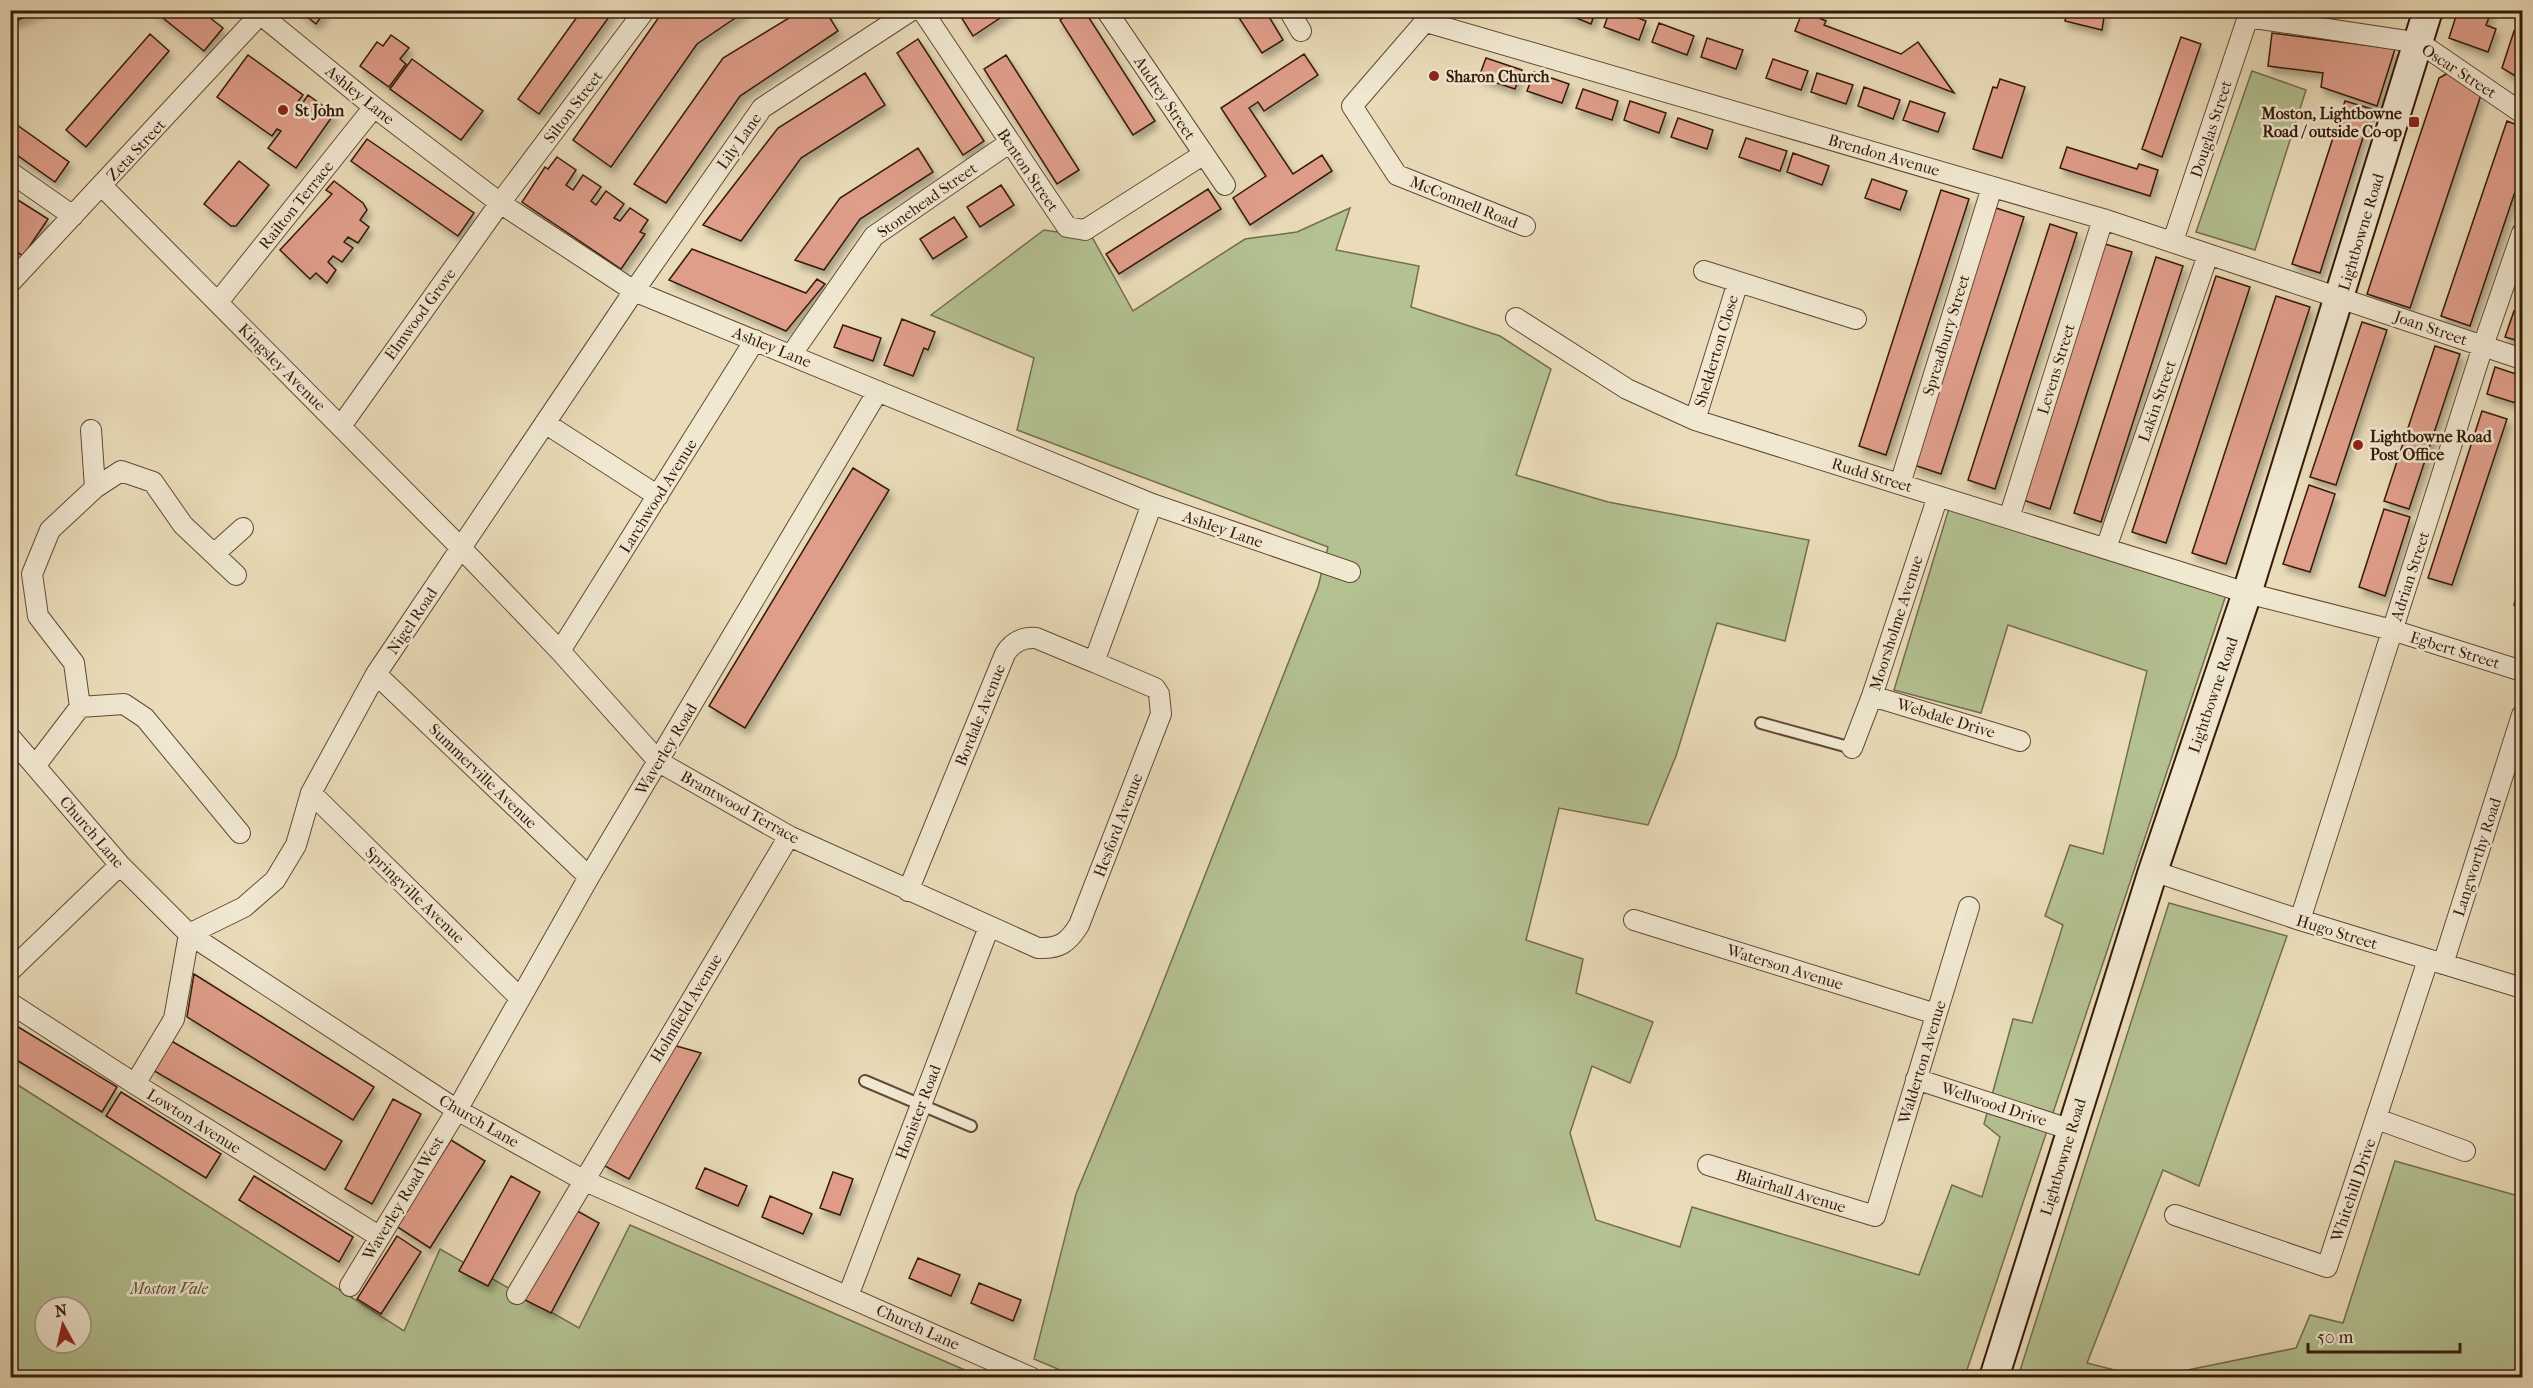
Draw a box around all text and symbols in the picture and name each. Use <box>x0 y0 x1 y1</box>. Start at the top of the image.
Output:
street label: Oscar Street <box>2418 40 2500 102</box>
street label: Audrey Street <box>1130 52 1200 144</box>
street label: Ashley Lane <box>321 61 398 129</box>
street label: Silton Street <box>540 67 607 147</box>
place label: Sharon Church <box>1446 67 1550 86</box>
marker: Sharon Church <box>1427 69 1441 83</box>
street label: Douglas Street <box>2186 78 2236 180</box>
place label: St John <box>295 101 345 121</box>
marker: St John <box>276 103 290 117</box>
place label: Moston, Lightbowne Road / outside Co-op <box>2260 104 2402 142</box>
street label: Lily Lane <box>713 109 765 173</box>
street label: Zeta Street <box>103 115 170 185</box>
marker: Moston, Lightbowne Road / outside Co-op <box>2407 115 2421 129</box>
street label: Benton Street <box>993 125 1063 215</box>
street label: Brendon Avenue <box>1826 130 1942 180</box>
street label: Railton Terrace <box>255 157 337 253</box>
street label: Stonehead Street <box>873 158 981 242</box>
street label: Lightbowne Road <box>2334 171 2388 293</box>
street label: McConnell Road <box>1407 172 1521 232</box>
street label: Elmwood Grove <box>380 264 460 364</box>
street label: Spreadbury Street <box>1919 272 1974 398</box>
street label: Shelderton Close <box>1690 293 1742 409</box>
street label: Joan Street <box>2390 306 2470 349</box>
street label: Kingsley Avenue <box>234 319 330 415</box>
street label: Levens Street <box>2033 321 2079 417</box>
street label: Ashley Lane <box>729 322 814 371</box>
street label: Lakin Street <box>2134 357 2180 444</box>
place label: Lightbowne Road Post Office <box>2370 427 2493 464</box>
street label: Larchwood Avenue <box>615 435 701 557</box>
marker: Lightbowne Road Post Office <box>2351 438 2365 452</box>
street label: Rudd Street <box>1829 454 1915 496</box>
street label: Ashley Lane <box>1180 506 1266 552</box>
street label: Adrian Street <box>2386 529 2433 624</box>
street label: Moorsholme Avenue <box>1865 553 1927 693</box>
street label: Nigel Road <box>383 584 441 658</box>
street label: Egbert Street <box>2408 627 2502 673</box>
street label: Lightbowne Road <box>2184 634 2242 756</box>
street label: Bordale Avenue <box>951 661 1009 769</box>
street label: Webdale Drive <box>1894 694 1998 742</box>
street label: Waverley Road <box>631 699 701 799</box>
street label: Summerville Avenue <box>425 719 541 833</box>
street label: Brantwood Terrace <box>677 766 803 848</box>
street label: Hesford Avenue <box>1089 770 1147 880</box>
street label: Church Lane <box>56 792 128 872</box>
street label: Langworthy Road <box>2449 795 2505 919</box>
street label: Springville Avenue <box>361 843 469 947</box>
street label: Hugo Street <box>2294 911 2380 953</box>
street label: Waterson Avenue <box>1724 940 1846 994</box>
street label: Holmfield Avenue <box>646 950 726 1066</box>
street label: Walderton Avenue <box>1894 998 1950 1127</box>
street label: Honister Road <box>891 1062 945 1162</box>
street label: Wellwood Drive <box>1938 1078 2049 1130</box>
street label: Lowton Avenue <box>143 1084 245 1158</box>
street label: Church Lane <box>436 1091 522 1152</box>
street label: Lightbowne Road <box>2036 1096 2090 1218</box>
street label: Waverley Road West <box>358 1132 448 1264</box>
street label: Whitehill Drive <box>2326 1136 2380 1245</box>
street label: Blairhall Avenue <box>1734 1165 1848 1217</box>
park label: Moston Vale <box>129 1279 209 1298</box>
north arrow <box>33 1295 93 1355</box>
text: N <box>54 1300 69 1321</box>
street label: Church Lane <box>873 1300 963 1354</box>
scale bar <box>2308 1316 2460 1354</box>
text: 50 m <box>2317 1327 2354 1348</box>

